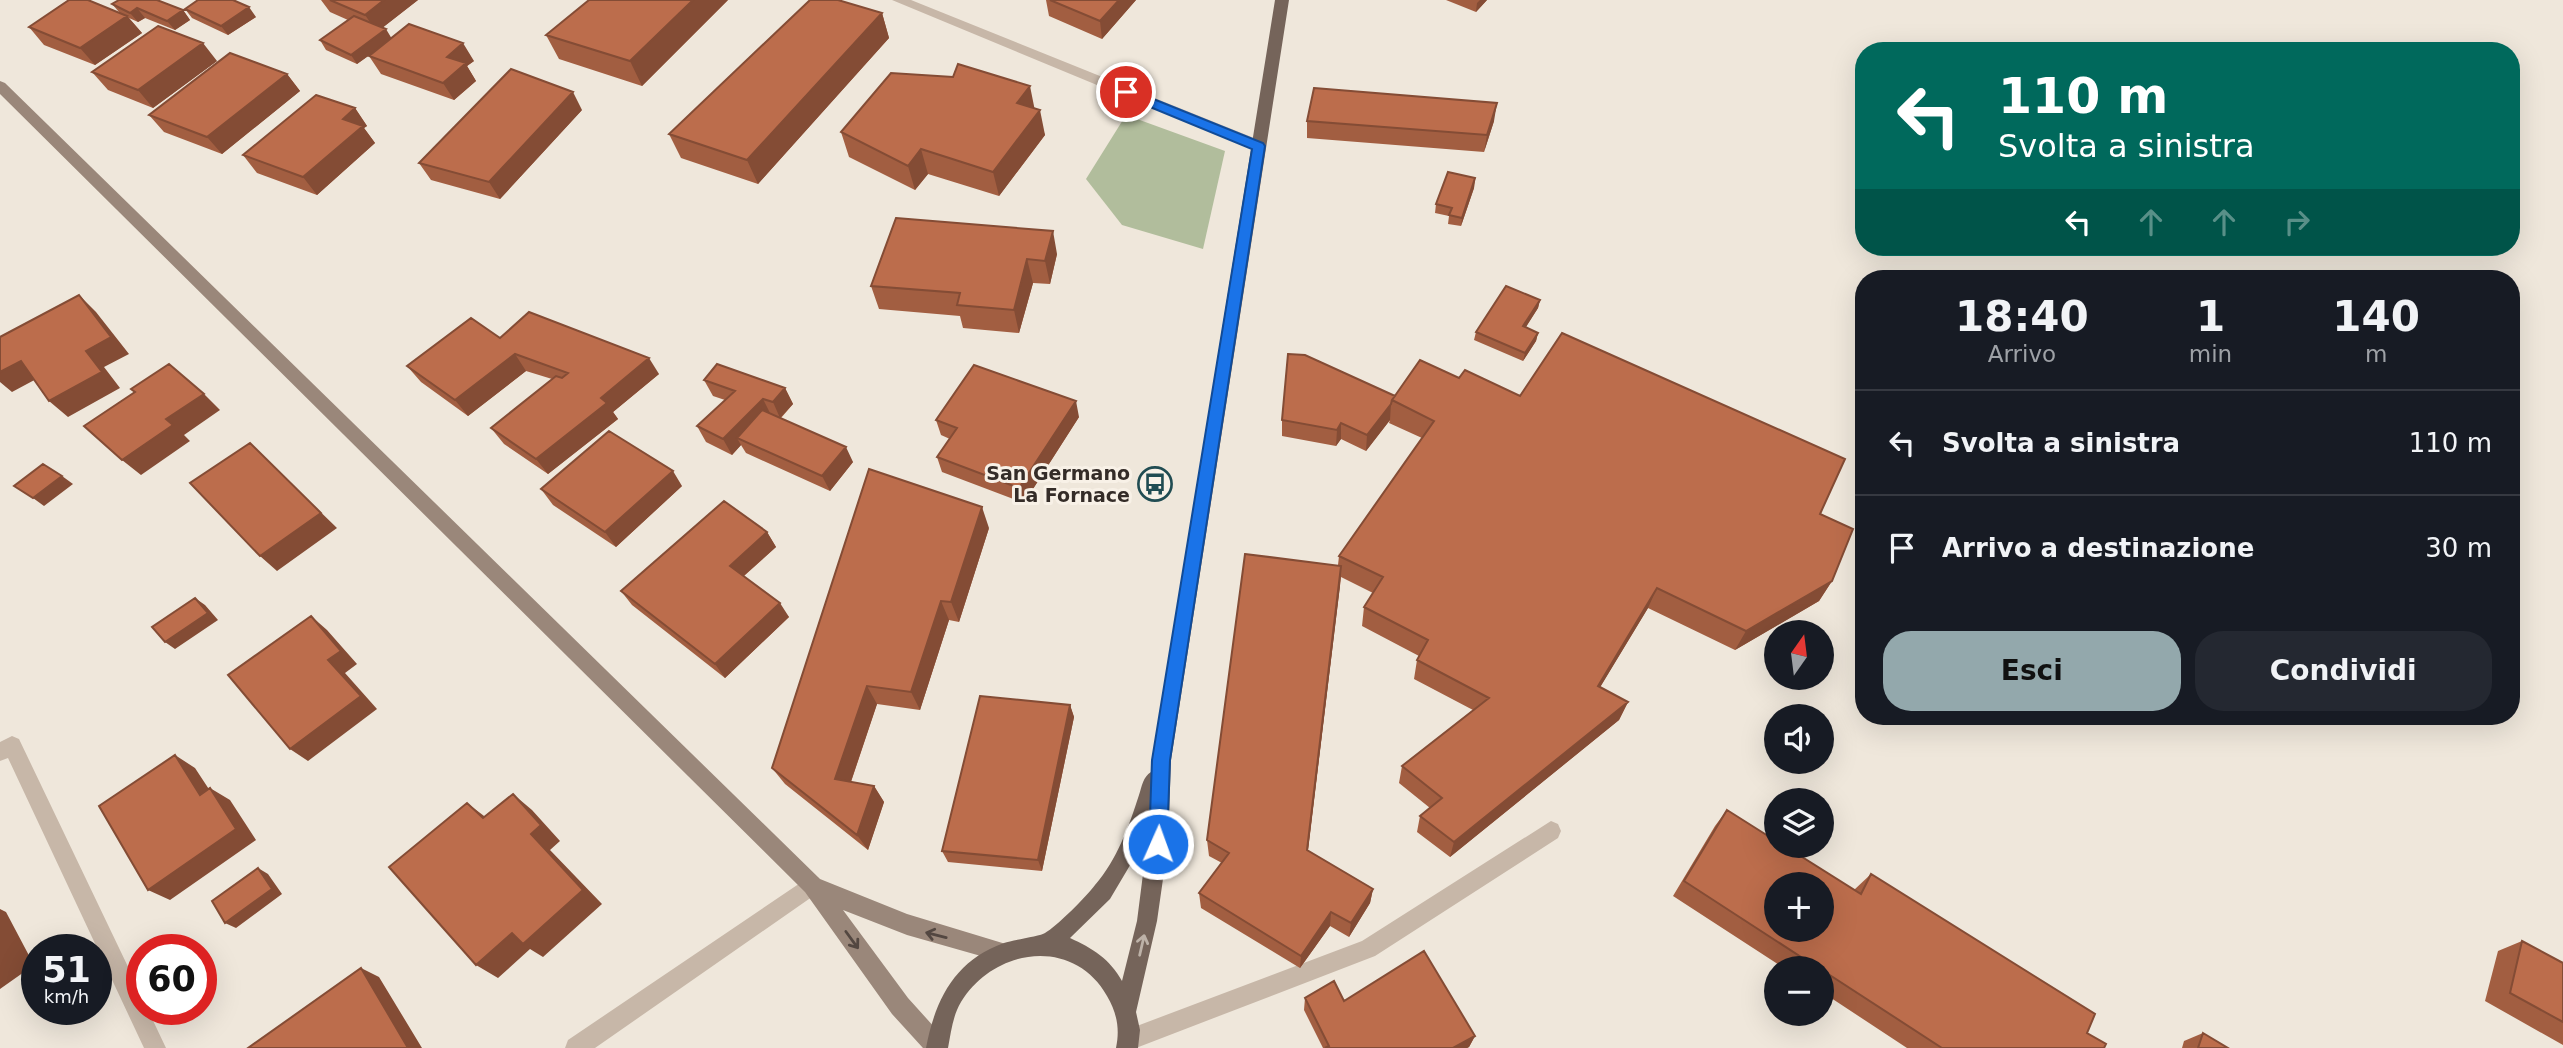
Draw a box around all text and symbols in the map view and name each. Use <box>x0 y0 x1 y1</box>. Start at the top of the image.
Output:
pin <box>1096 62 1156 122</box>
text: 110 m <box>1998 68 2168 125</box>
icon: left <box>1883 70 1974 161</box>
icon: arrive <box>1107 73 1145 111</box>
text: Svolta a sinistra <box>1998 127 2255 165</box>
icon: left <box>2059 203 2097 241</box>
icon: ahead <box>2132 203 2170 241</box>
icon: ahead <box>2205 203 2243 241</box>
icon: right <box>2278 203 2316 241</box>
text: 18:40 <box>1955 292 2089 341</box>
text: 1 <box>2196 292 2225 341</box>
text: 140 <box>2332 292 2420 341</box>
text: Arrivo <box>1988 341 2056 367</box>
text: min <box>2189 341 2232 367</box>
text: m <box>2365 341 2387 367</box>
icon: left <box>1883 424 1921 462</box>
text: Svolta a sinistra <box>1942 428 2180 458</box>
text: 110 m <box>2409 428 2492 458</box>
place label: San Germano La Fornace <box>986 462 1130 506</box>
bus stop icon: San Germano La Fornace <box>1136 465 1174 503</box>
icon: arrive <box>1883 529 1921 567</box>
text: Arrivo a destinazione <box>1942 533 2254 563</box>
text: 30 m <box>2425 533 2492 563</box>
north arrow <box>1764 620 1834 690</box>
map controls <box>1764 620 1834 1026</box>
button: Esci <box>1883 631 2181 711</box>
button: Condividi <box>2195 631 2492 711</box>
button: sound <box>1764 704 1834 774</box>
button: layers <box>1764 788 1834 858</box>
position arrow <box>1121 807 1195 881</box>
button: + <box>1764 872 1834 942</box>
one-way arrow <box>925 928 948 941</box>
one-way arrow <box>845 930 859 949</box>
speed limit sign: 60 <box>126 934 217 1025</box>
one-way arrow <box>1135 934 1149 957</box>
text: 51 <box>42 950 91 990</box>
button: − <box>1764 956 1834 1026</box>
text: km/h <box>44 986 89 1007</box>

